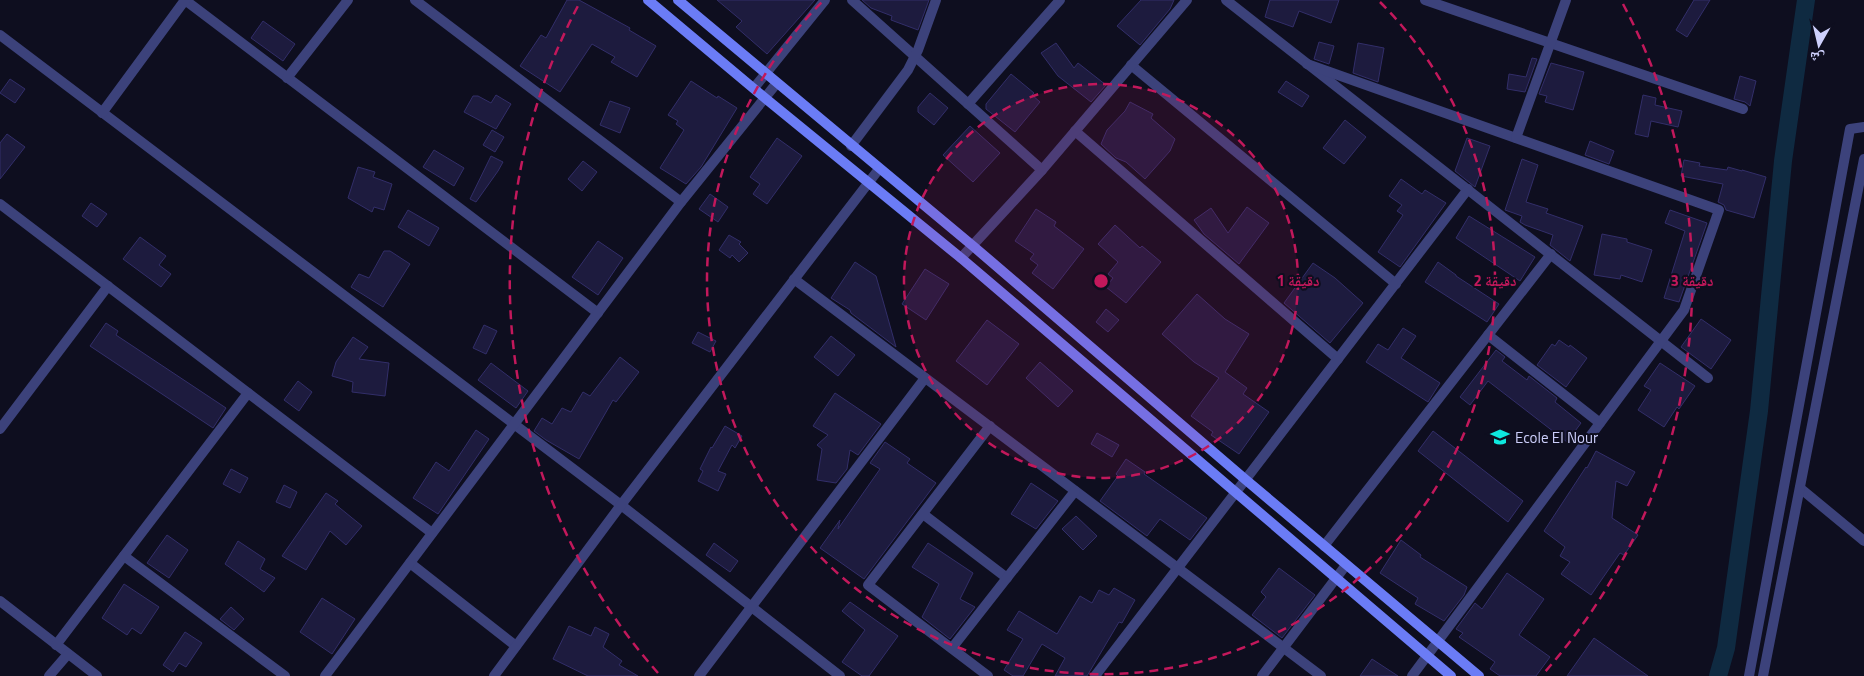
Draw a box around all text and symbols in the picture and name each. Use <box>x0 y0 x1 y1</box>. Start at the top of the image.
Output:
north arrow <box>1794 20 1844 70</box>
text: ش <box>1808 47 1826 70</box>
text: 1 دقيقة <box>1276 269 1320 292</box>
text: 2 دقيقة <box>1473 269 1517 292</box>
text: 3 دقيقة <box>1670 269 1714 292</box>
centre of rings <box>1092 272 1110 290</box>
school or university icon: Ecole El Nour <box>1489 426 1511 448</box>
place label: Ecole El Nour <box>1515 426 1598 449</box>

